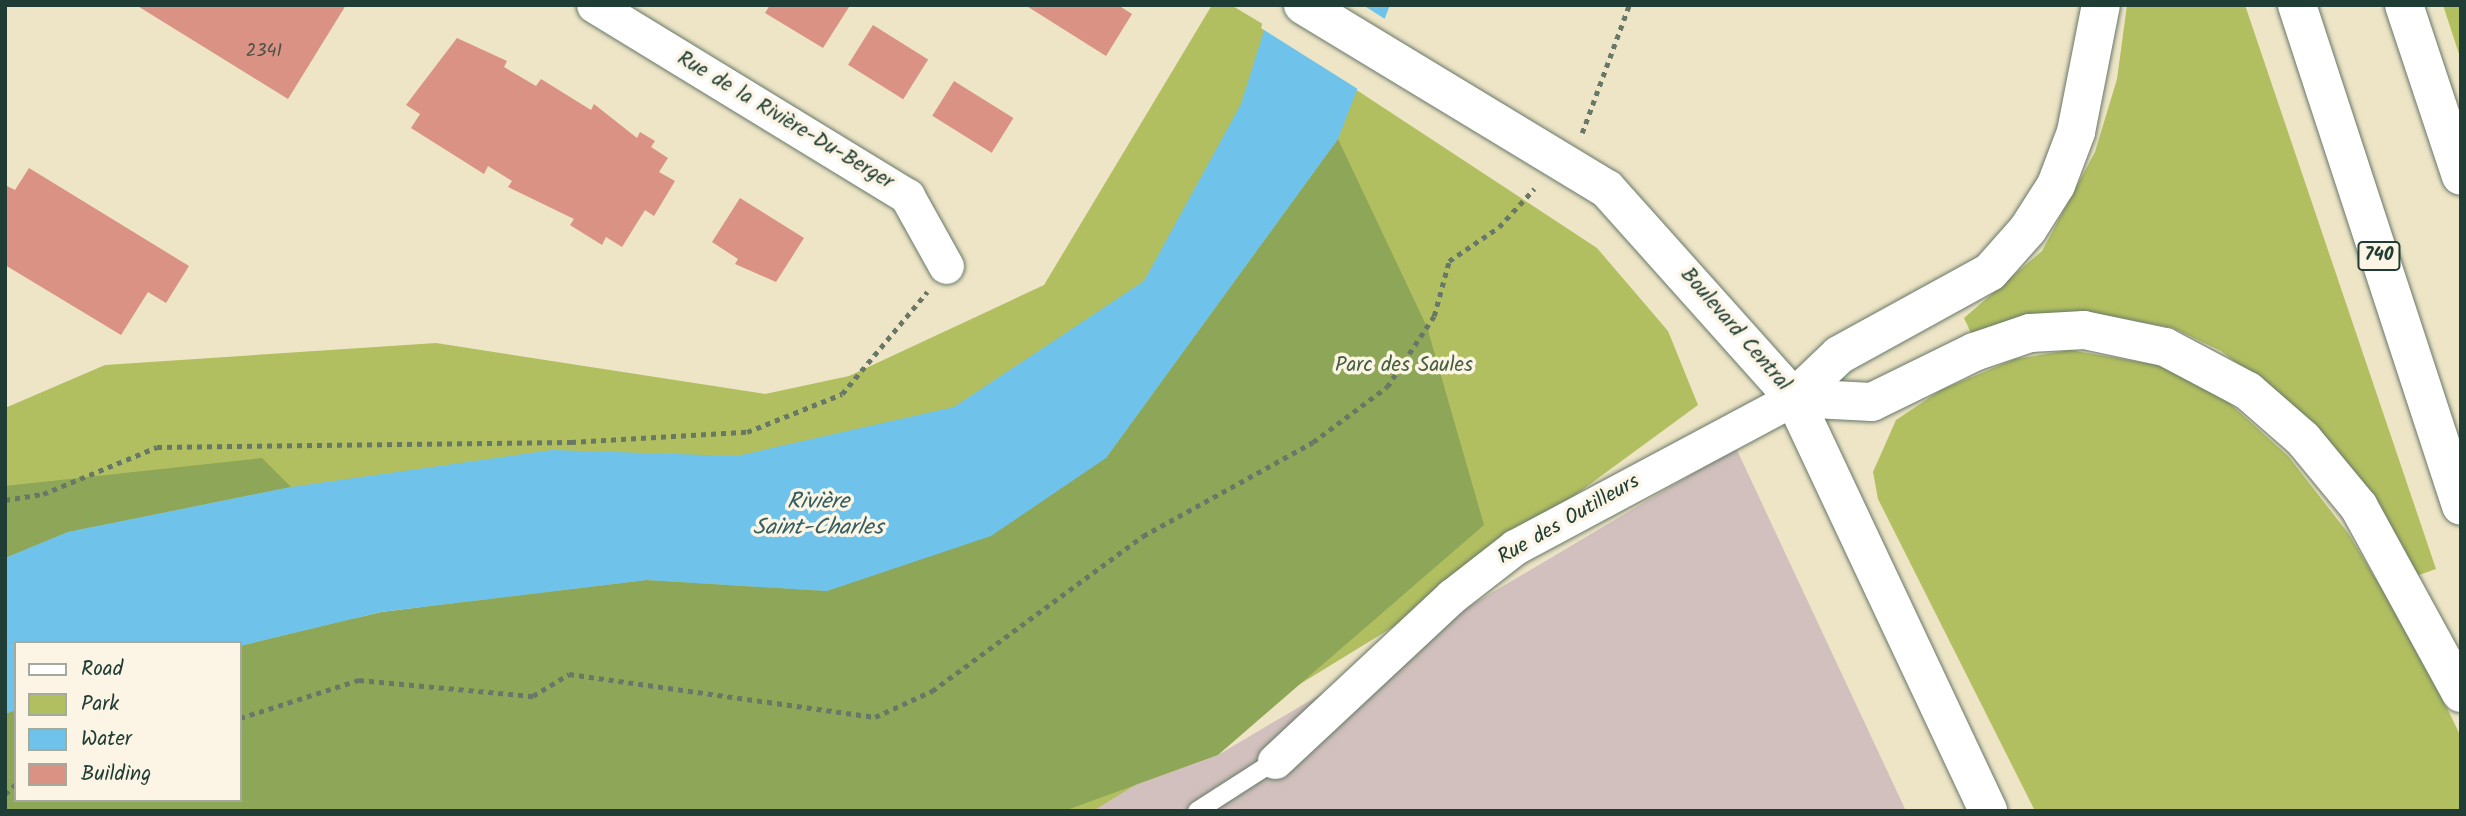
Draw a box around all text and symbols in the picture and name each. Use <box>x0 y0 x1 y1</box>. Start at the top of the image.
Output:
house number: 2341 <box>246 41 282 63</box>
street label: Rue de la Rivière-Du-Berger <box>672 46 898 196</box>
road number: 740 <box>2356 240 2402 272</box>
street label: Boulevard Central <box>1675 263 1795 397</box>
park label: Parc des Saules <box>1335 353 1473 379</box>
street label: Rue des Outilleurs <box>1494 469 1644 571</box>
water label: Rivière Saint-Charles <box>753 488 883 542</box>
legend <box>14 641 242 802</box>
text: Road <box>81 653 123 686</box>
text: Park <box>81 688 119 721</box>
text: Water <box>81 723 132 756</box>
text: Building <box>81 758 151 791</box>

